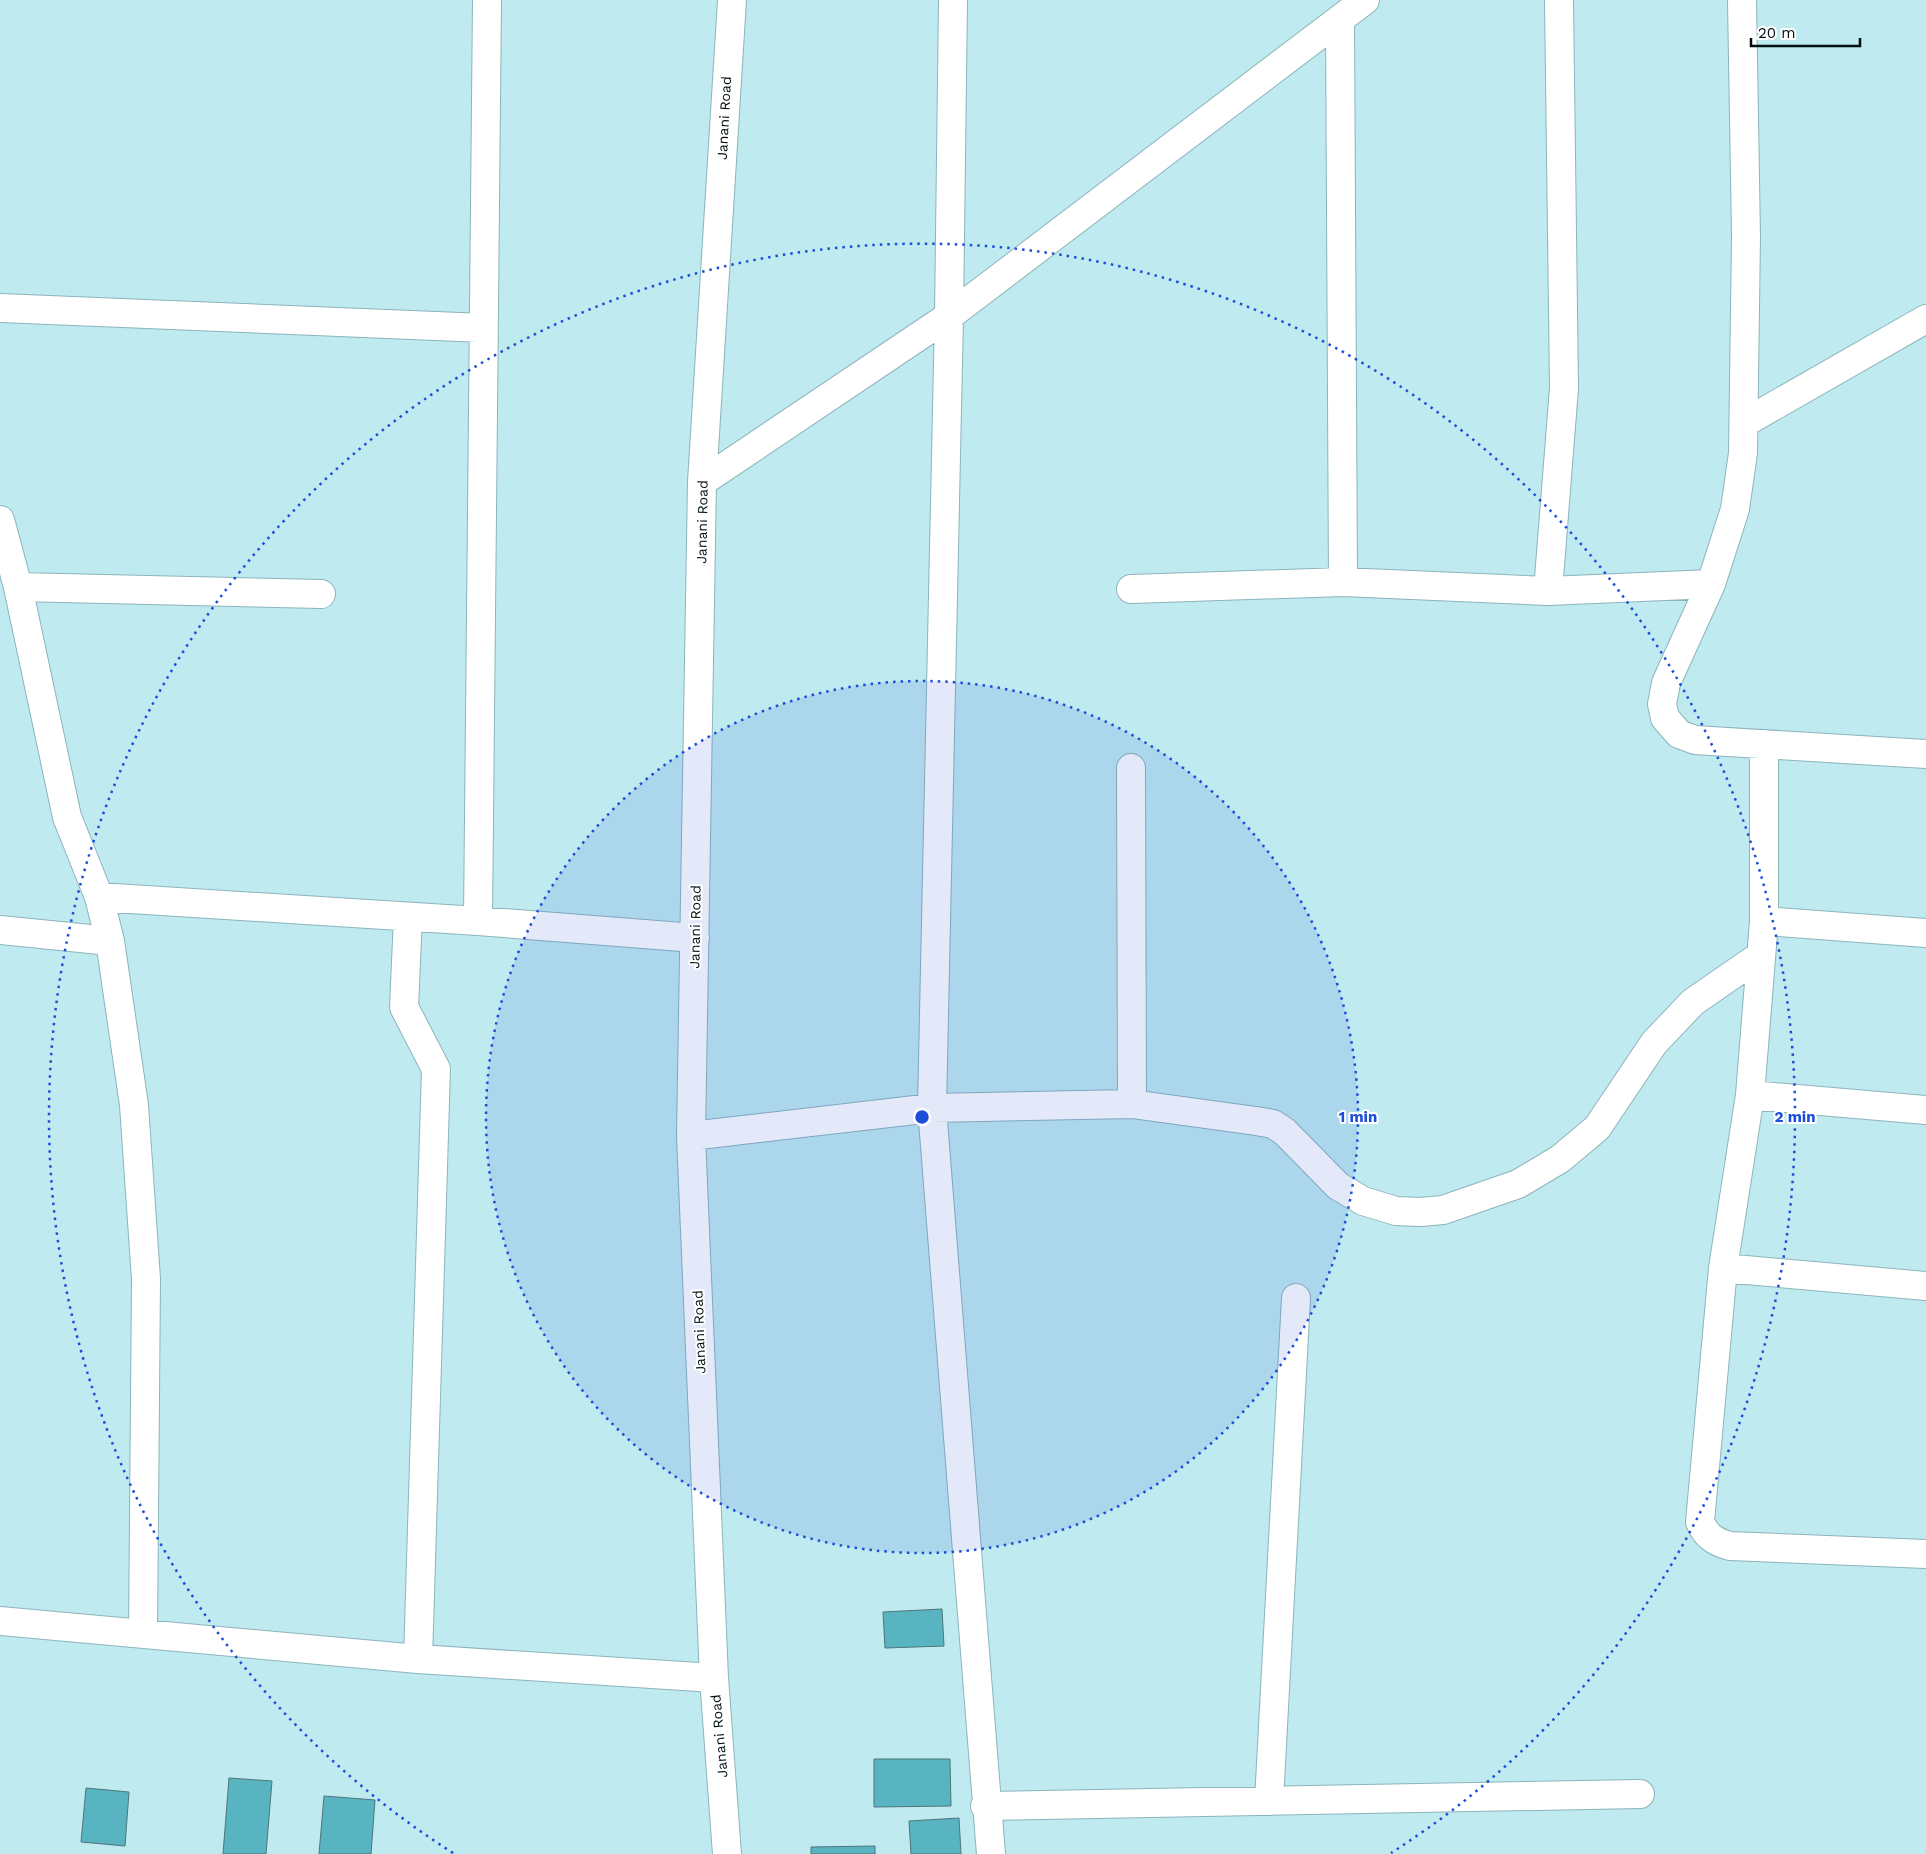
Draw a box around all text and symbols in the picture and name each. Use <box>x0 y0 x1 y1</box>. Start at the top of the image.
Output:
scale bar <box>1751 15 1860 47</box>
text: 20 m <box>1758 24 1796 42</box>
street label: Janani Road <box>714 76 734 160</box>
street label: Janani Road <box>693 480 711 564</box>
street label: Janani Road <box>686 885 704 969</box>
centre of rings <box>913 1108 931 1126</box>
text: 1 min <box>1339 1108 1377 1126</box>
text: 2 min <box>1774 1108 1816 1126</box>
street label: Janani Road <box>690 1290 708 1374</box>
street label: Janani Road <box>707 1694 731 1778</box>

